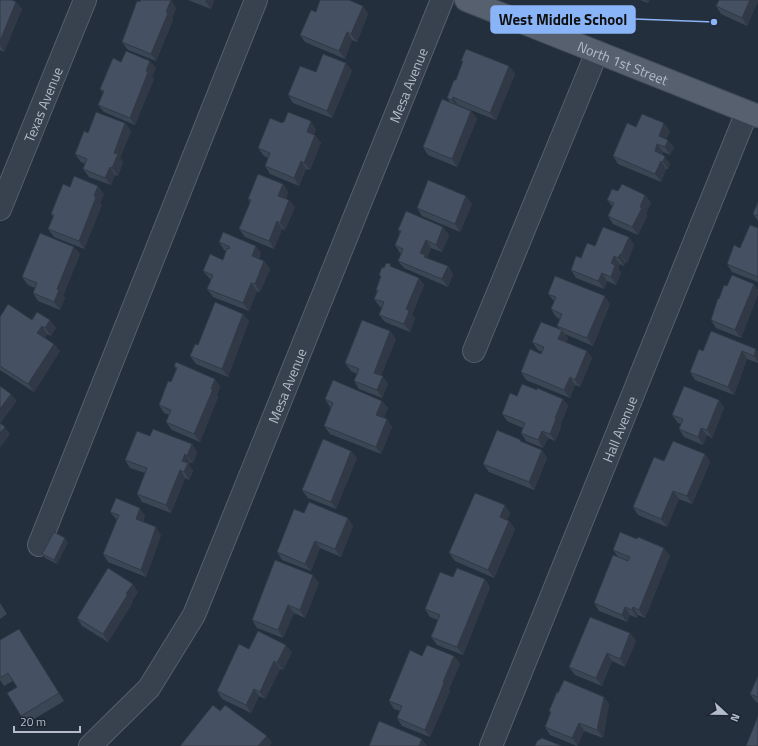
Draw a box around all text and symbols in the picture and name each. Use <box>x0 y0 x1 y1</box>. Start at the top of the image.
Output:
callout: West Middle School <box>491 6 635 33</box>
text: West Middle School <box>499 8 627 31</box>
street label: North 1st Street <box>575 35 671 90</box>
street label: Mesa Avenue <box>383 44 432 126</box>
street label: Texas Avenue <box>18 63 67 145</box>
street label: Mesa Avenue <box>262 345 311 426</box>
street label: Hall Avenue <box>596 393 642 465</box>
north arrow <box>706 694 746 734</box>
scale bar <box>14 708 80 734</box>
text: N <box>726 711 744 724</box>
text: 20 m <box>20 712 46 731</box>

